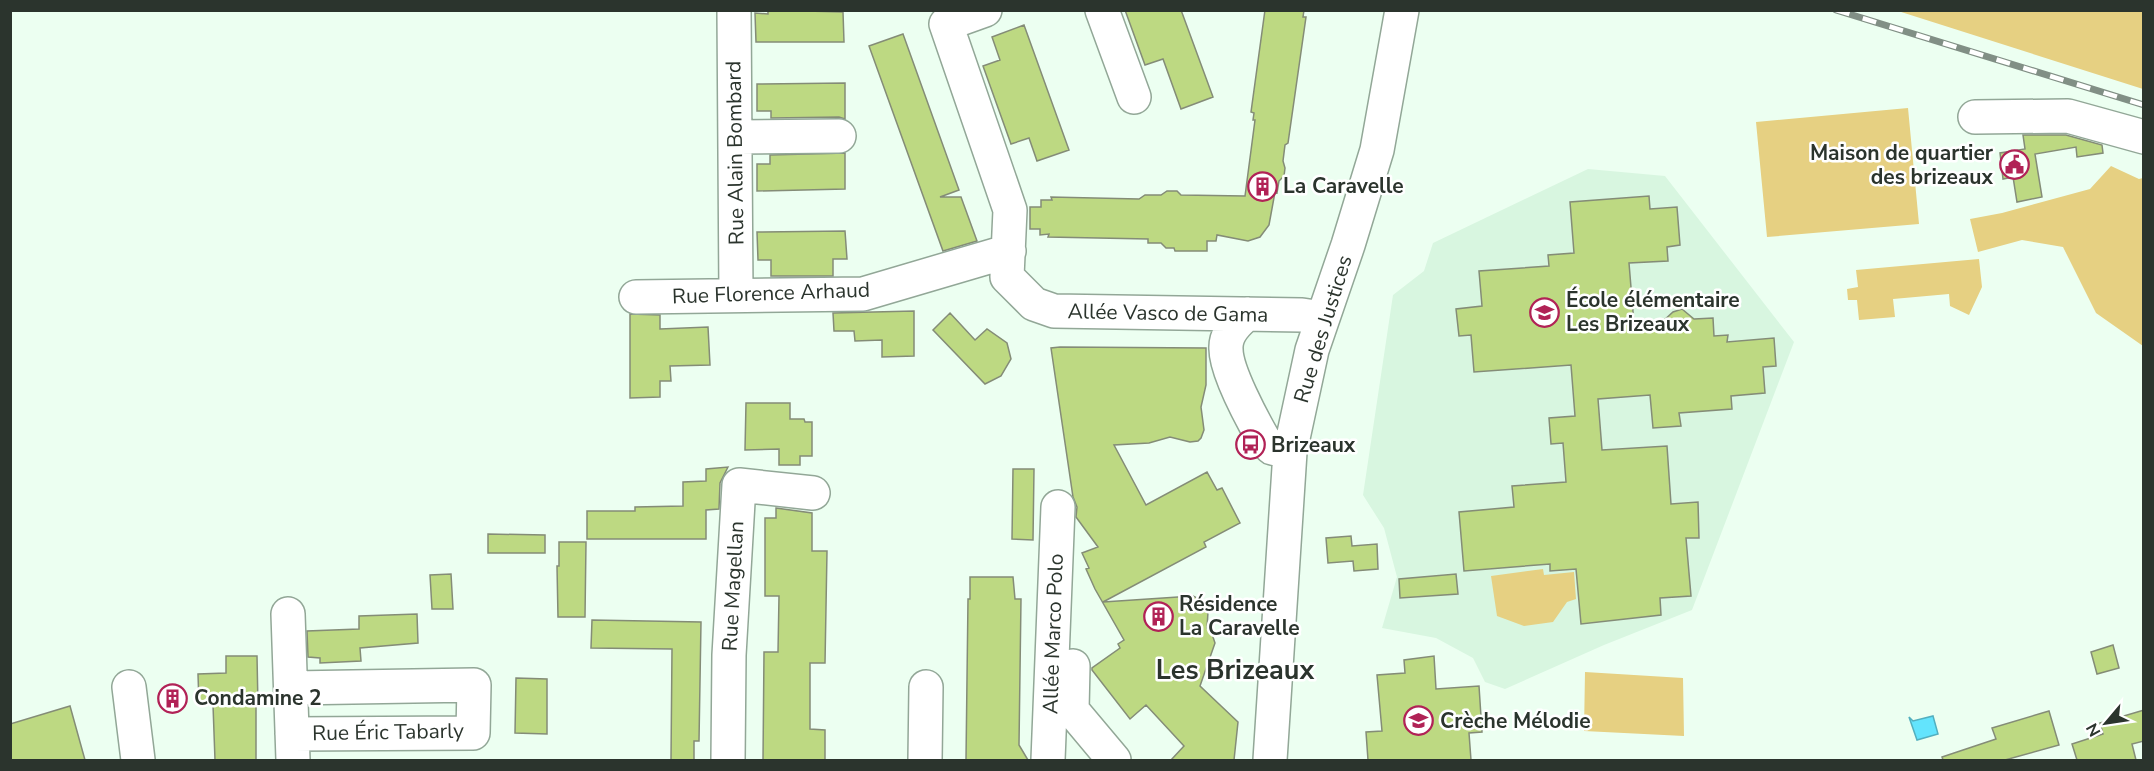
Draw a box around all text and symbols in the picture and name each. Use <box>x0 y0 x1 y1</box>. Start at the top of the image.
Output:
street label: Rue Alain Bombard <box>719 61 751 245</box>
place label: Maison de quartier des brizeaux <box>1810 139 1994 191</box>
public building icon: Maison de quartier des brizeaux <box>1998 149 2030 181</box>
building icon: La Caravelle <box>1246 170 1278 202</box>
place label: La Caravelle <box>1283 172 1404 200</box>
street label: Rue des Justices <box>1287 252 1359 406</box>
street label: Rue Florence Arhaud <box>671 276 871 310</box>
place label: École élémentaire Les Brizeaux <box>1566 286 1740 338</box>
school or university icon: École élémentaire Les Brizeaux <box>1529 296 1561 328</box>
street label: Allée Vasco de Gama <box>1067 297 1269 329</box>
bus stop icon: Brizeaux <box>1234 429 1266 461</box>
place label: Brizeaux <box>1271 431 1356 459</box>
street label: Rue Magellan <box>716 520 750 652</box>
street label: Allée Marco Polo <box>1036 553 1070 715</box>
place label: Résidence La Caravelle <box>1179 590 1300 642</box>
building icon: Résidence La Caravelle <box>1142 600 1174 632</box>
district label: Les Brizeaux <box>1156 652 1314 689</box>
building icon: Condamine 2 <box>157 682 189 714</box>
place label: Condamine 2 <box>194 684 322 712</box>
north arrow <box>2076 693 2136 753</box>
school or university icon: Crèche Mélodie <box>1403 705 1435 737</box>
place label: Crèche Mélodie <box>1440 707 1591 735</box>
street label: Rue Éric Tabarly <box>312 717 464 747</box>
text: N <box>2081 719 2106 740</box>

